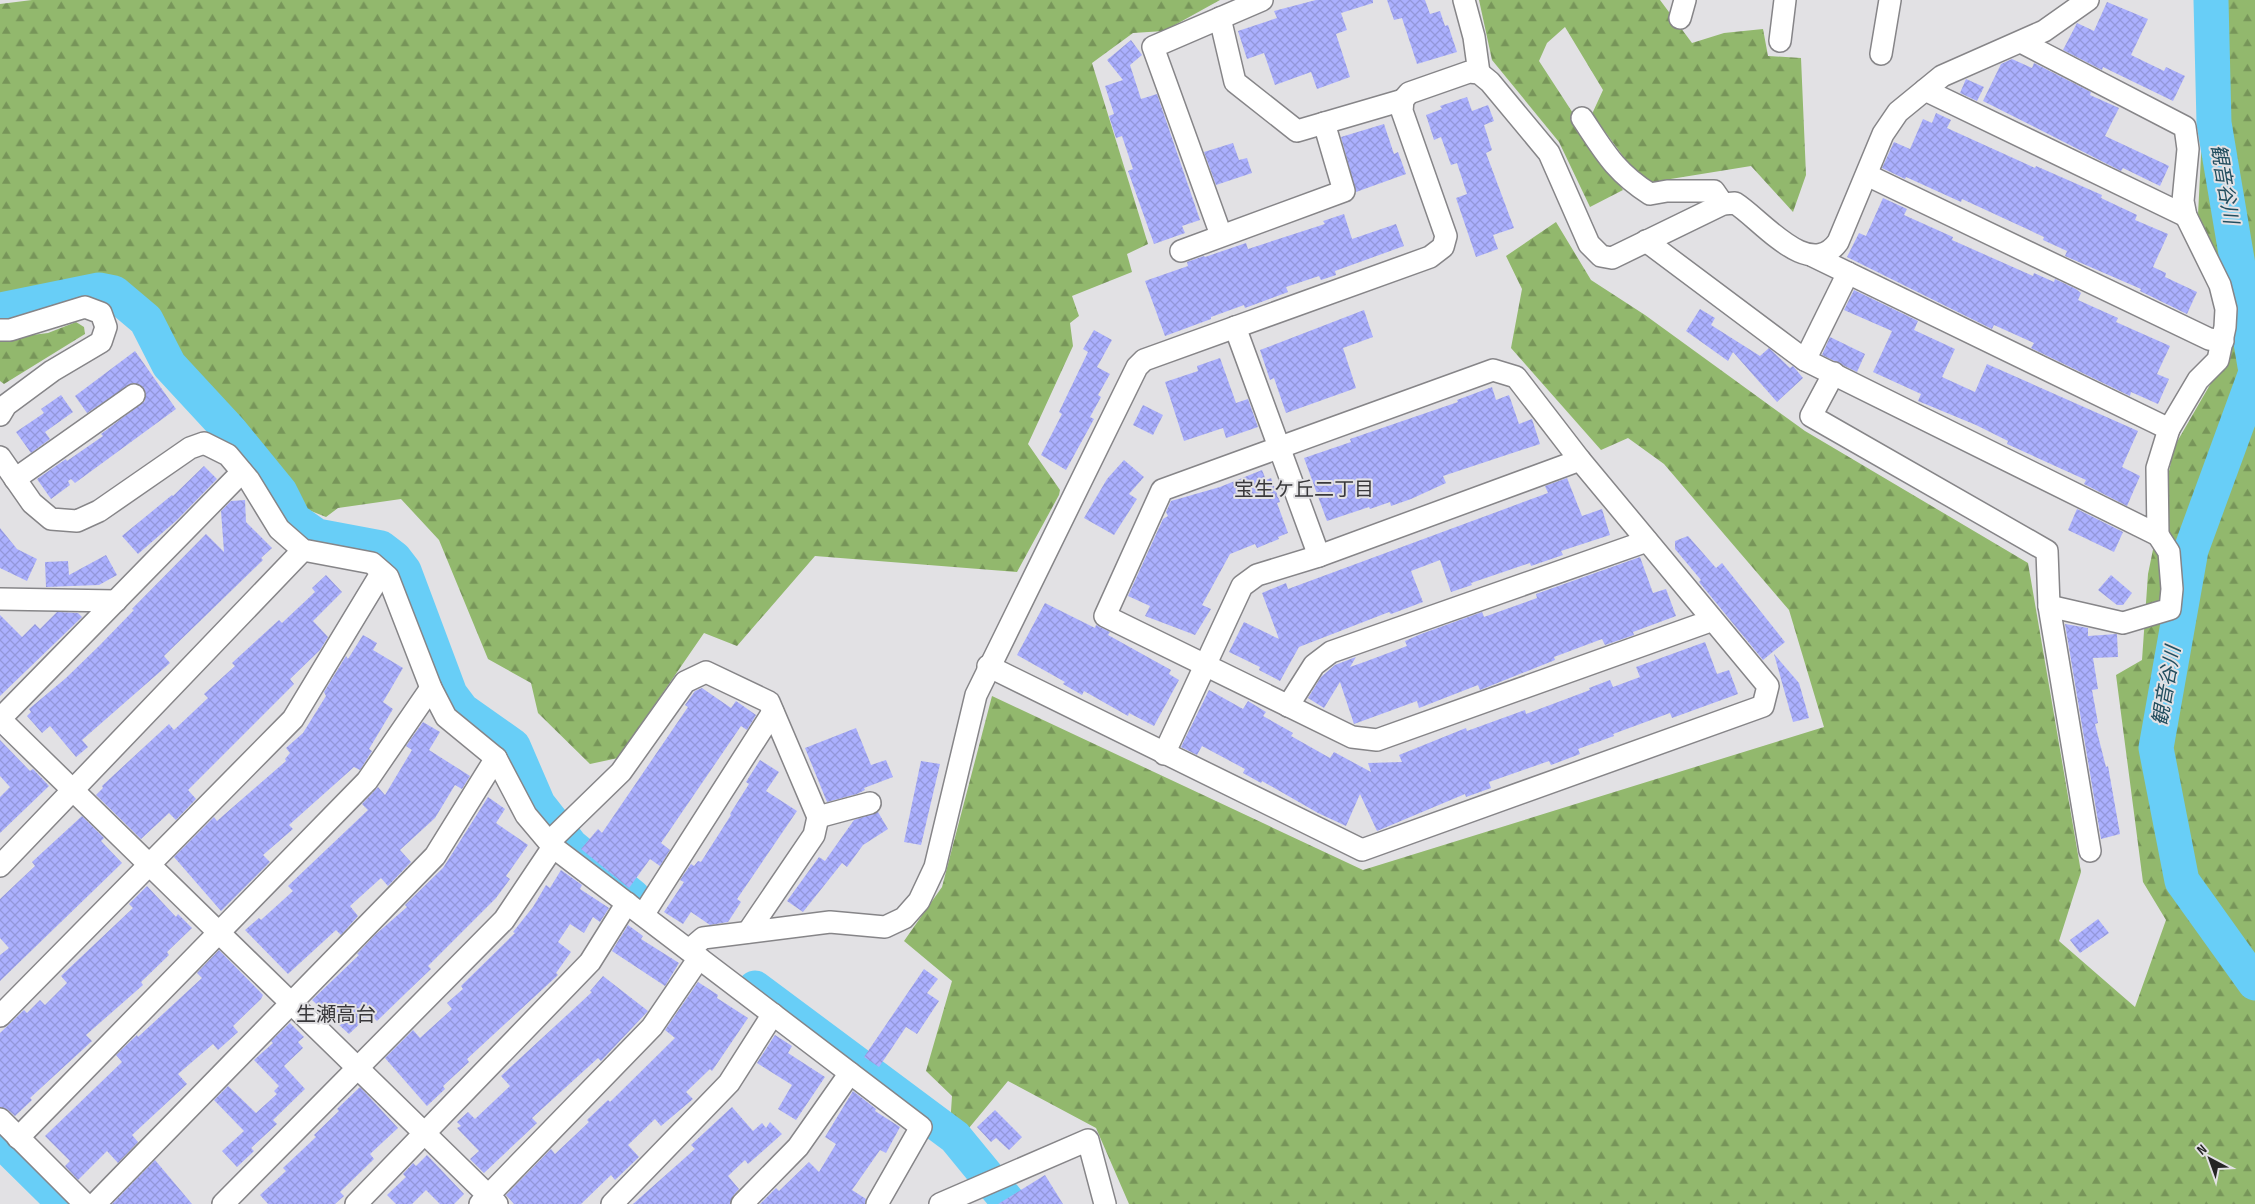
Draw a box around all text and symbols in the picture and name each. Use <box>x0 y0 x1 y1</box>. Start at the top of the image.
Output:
water label: 観音谷川 <box>2205 143 2243 227</box>
district label: 宝生ケ丘二丁目 <box>1234 478 1374 502</box>
water label: 観音谷川 <box>2148 643 2186 727</box>
district label: 生瀬高台 <box>296 1003 376 1027</box>
north arrow <box>2185 1134 2235 1184</box>
text: N <box>2193 1141 2210 1158</box>

